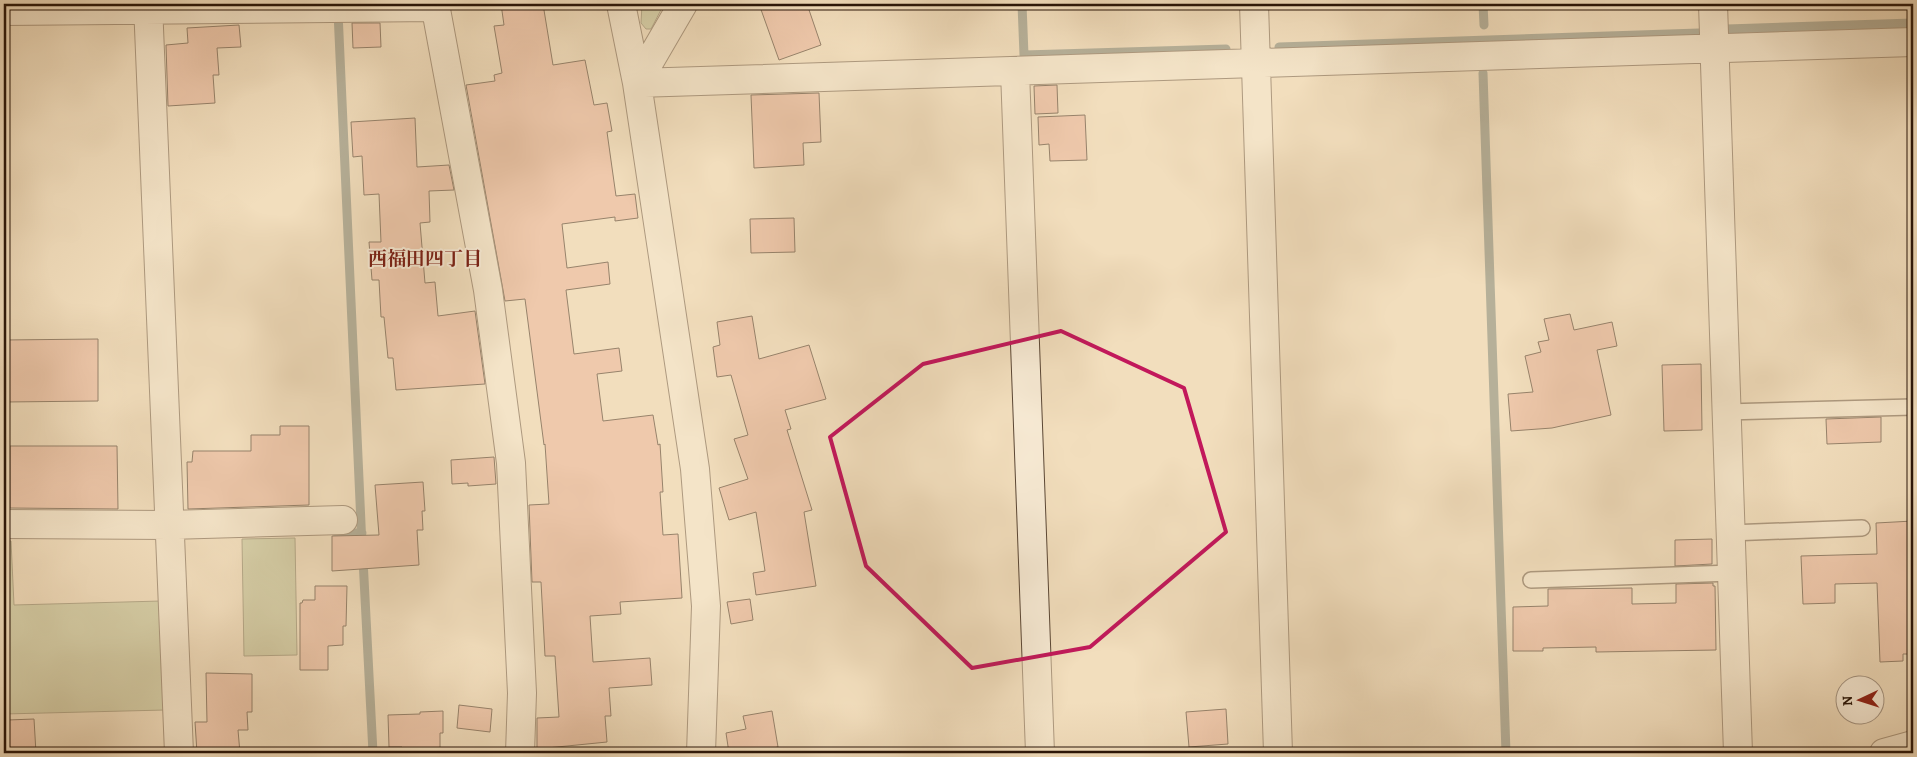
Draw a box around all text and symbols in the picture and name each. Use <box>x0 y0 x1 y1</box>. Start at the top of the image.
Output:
district label: 西福田四丁目 <box>368 246 482 272</box>
north arrow <box>1834 674 1884 724</box>
text: N <box>1838 695 1857 707</box>

